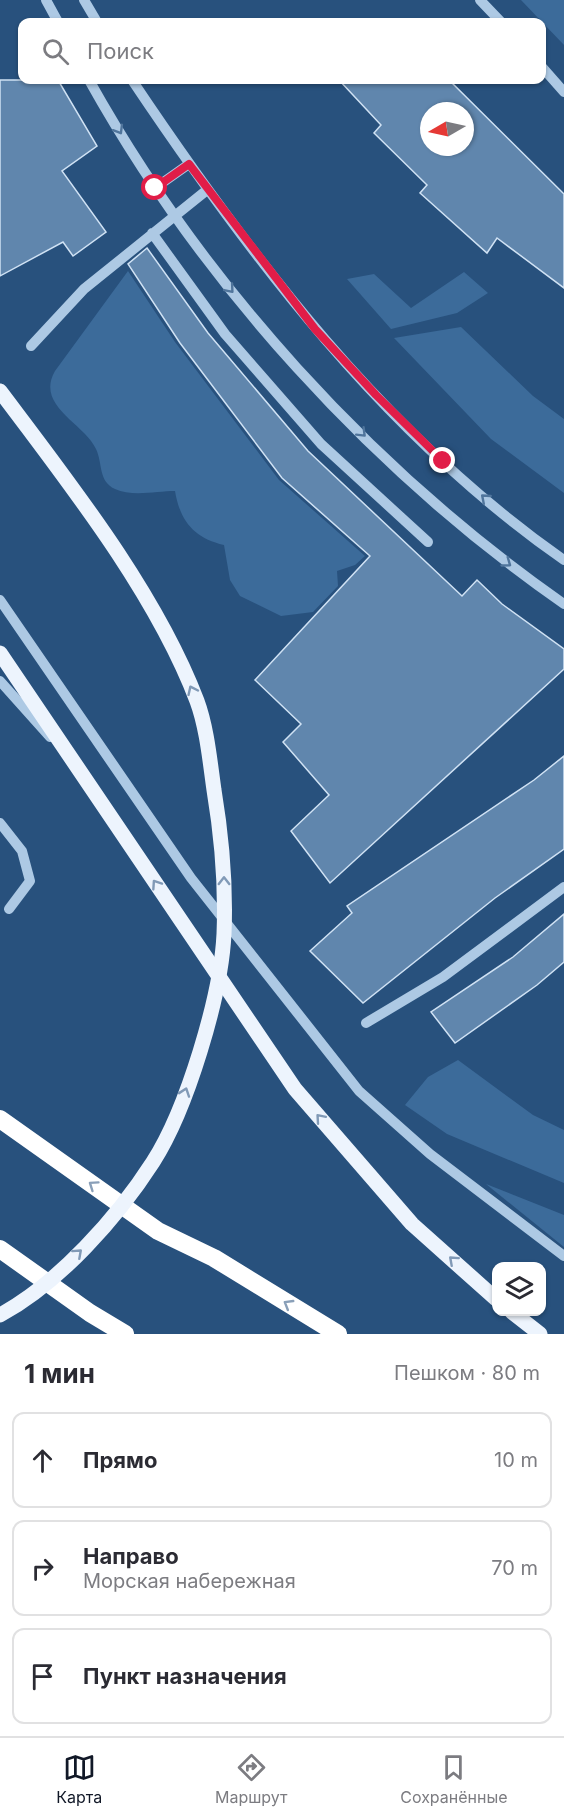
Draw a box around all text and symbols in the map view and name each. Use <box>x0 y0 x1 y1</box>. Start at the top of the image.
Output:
search box <box>18 18 546 84</box>
icon: search <box>39 35 72 68</box>
text: Поиск <box>87 38 154 64</box>
north arrow <box>420 102 474 156</box>
one-way arrow <box>111 124 123 134</box>
route start <box>141 174 167 200</box>
one-way arrow <box>223 283 234 294</box>
one-way arrow <box>356 426 366 437</box>
route end <box>429 447 455 473</box>
one-way arrow <box>481 494 492 505</box>
one-way arrow <box>501 556 512 567</box>
one-way arrow <box>187 685 199 696</box>
one-way arrow <box>218 877 230 886</box>
one-way arrow <box>152 880 163 891</box>
one-way arrow <box>177 1087 190 1098</box>
one-way arrow <box>316 1114 327 1125</box>
one-way arrow <box>89 1181 100 1192</box>
one-way arrow <box>71 1249 82 1260</box>
one-way arrow <box>449 1256 460 1267</box>
map controls <box>492 1262 546 1316</box>
button: layers <box>492 1262 546 1316</box>
one-way arrow <box>284 1299 294 1311</box>
text: 1 мин <box>24 1358 95 1389</box>
text: Пешком · 80 m <box>394 1361 540 1385</box>
icon: ahead <box>26 1444 59 1477</box>
text: Прямо <box>83 1447 157 1473</box>
text: 10 m <box>494 1448 538 1472</box>
text: Направо <box>83 1543 179 1569</box>
icon: right <box>26 1552 59 1585</box>
text: 70 m <box>491 1556 538 1580</box>
text: Морская набережная <box>83 1569 296 1593</box>
icon: arrive <box>26 1660 59 1693</box>
text: Пункт назначения <box>83 1663 287 1689</box>
tab: Карта <box>56 1751 102 1807</box>
tab: Маршрут <box>215 1751 288 1807</box>
tab: Сохранённые <box>400 1751 508 1807</box>

